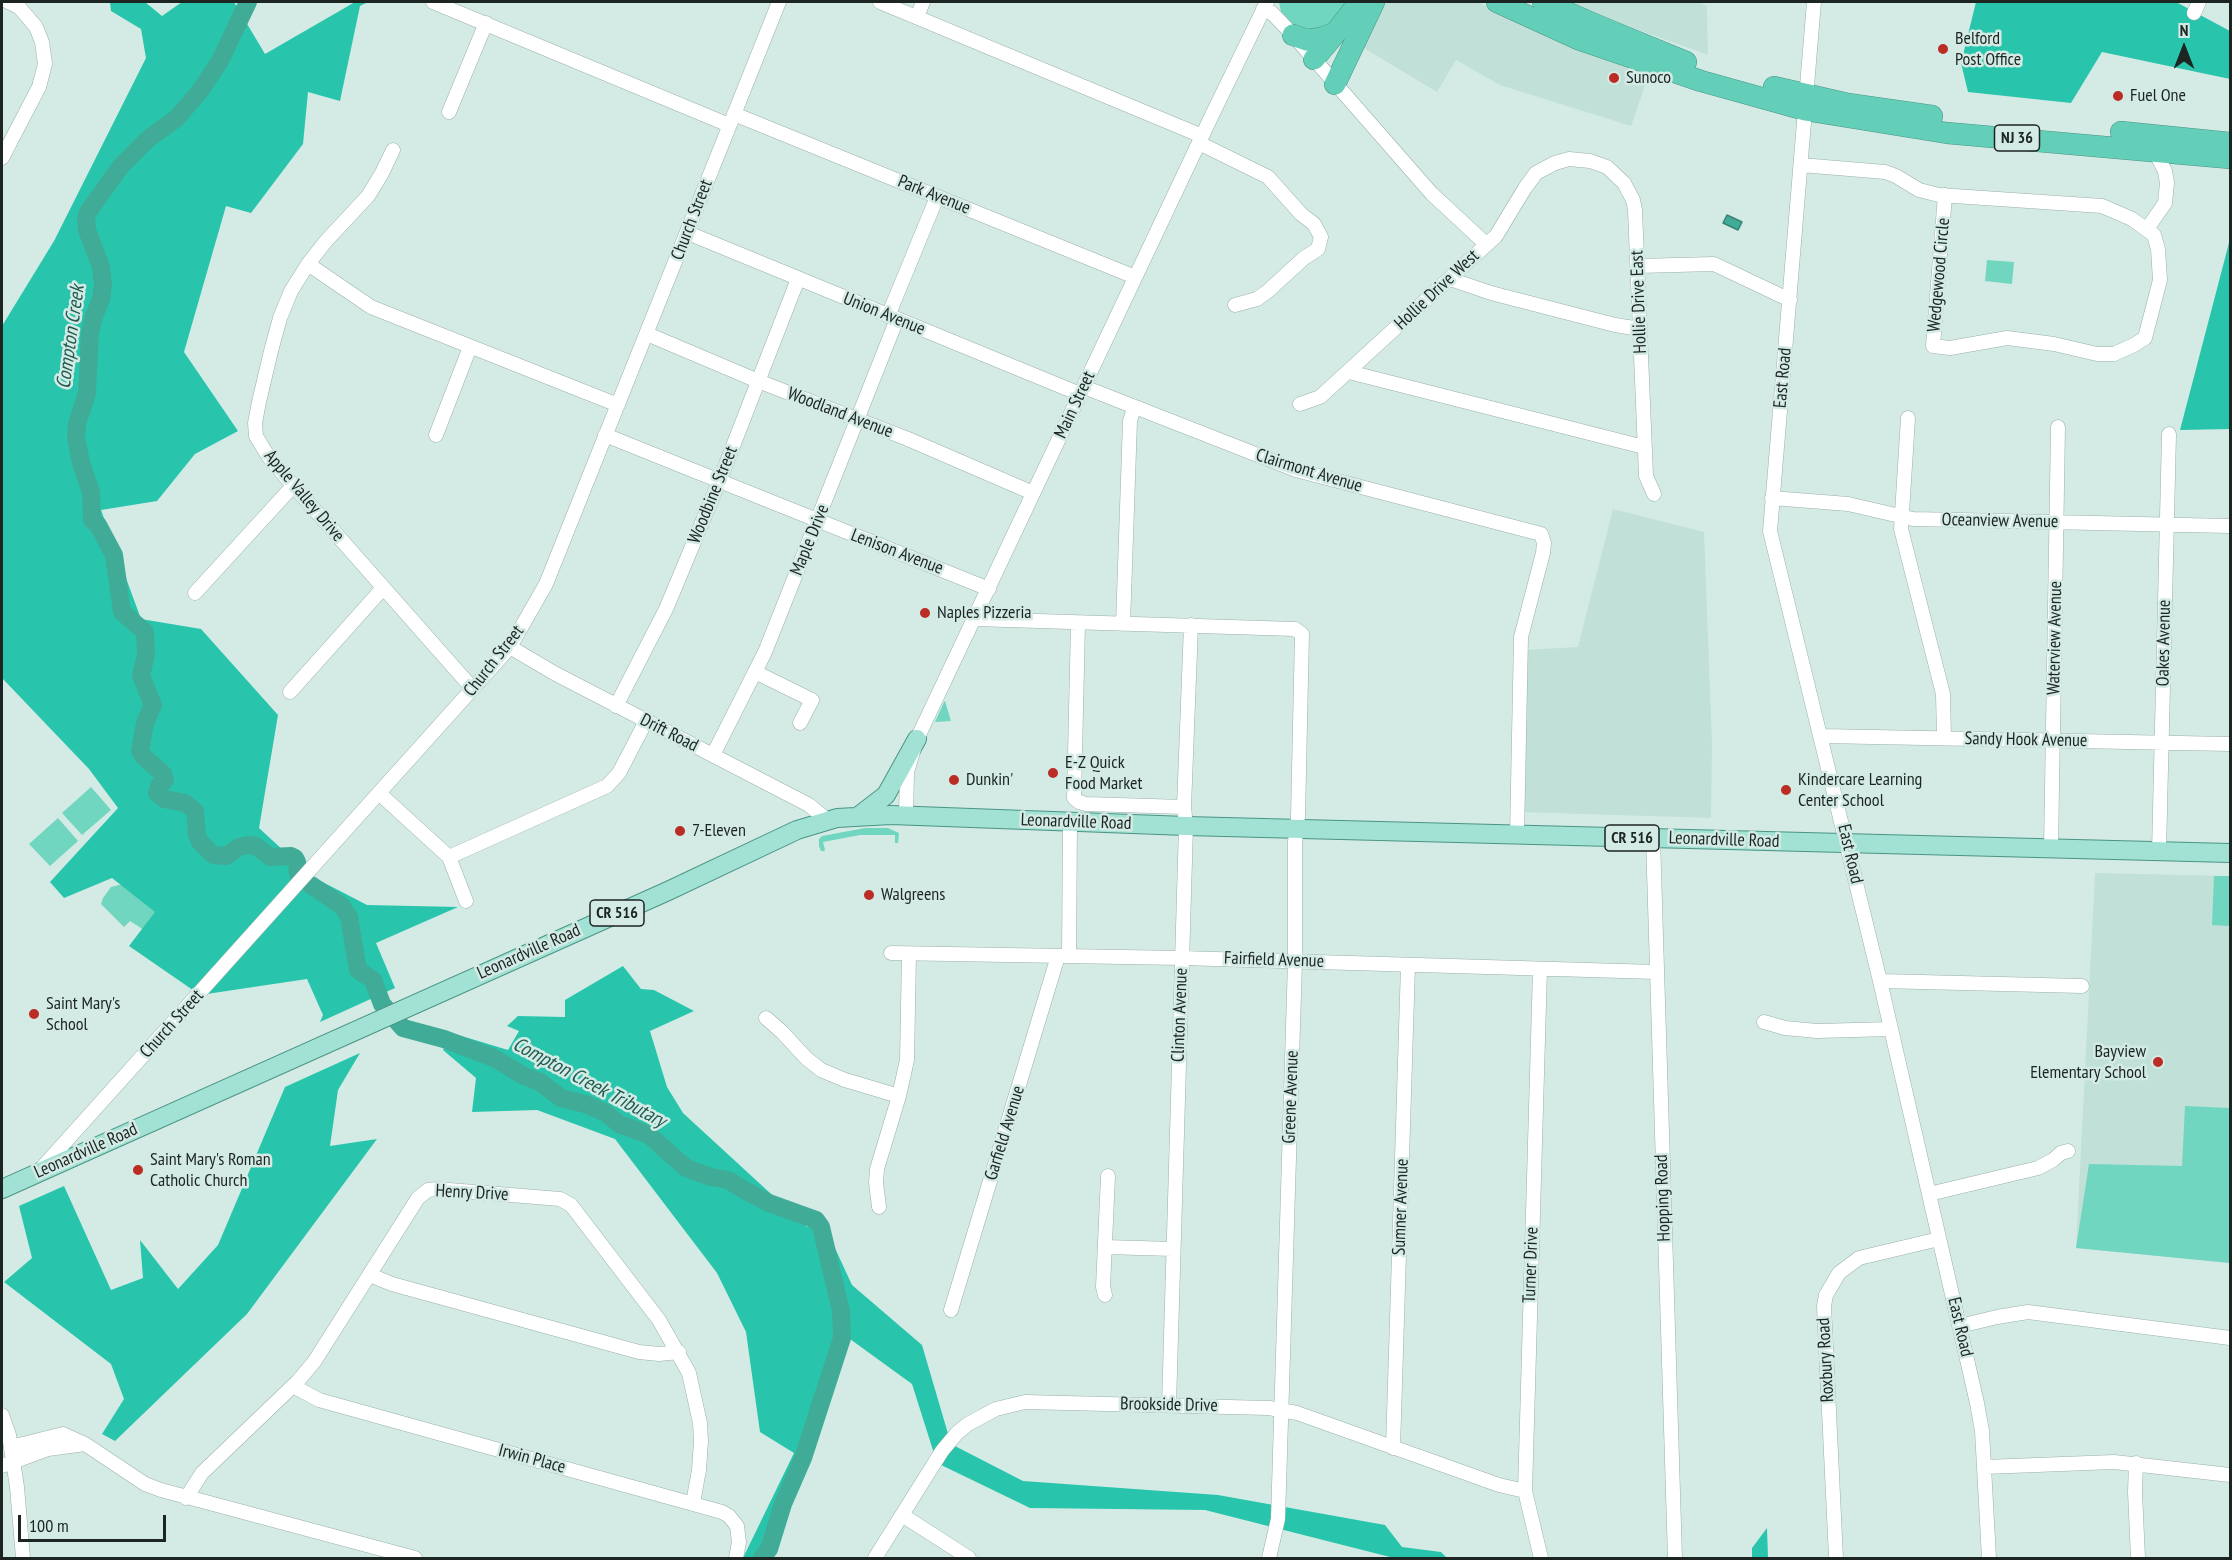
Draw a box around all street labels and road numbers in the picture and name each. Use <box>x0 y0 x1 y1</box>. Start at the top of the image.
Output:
road number: NJ 36 <box>1994 125 2040 151</box>
street label: Park Avenue <box>895 171 973 219</box>
street label: Church Street <box>667 177 717 263</box>
street label: Wedgewood Circle <box>1923 217 1955 333</box>
street label: Hollie Drive West <box>1390 245 1484 335</box>
street label: Hollie Drive East <box>1626 250 1652 354</box>
street label: Union Avenue <box>840 288 928 340</box>
street label: East Road <box>1770 347 1796 409</box>
street label: Main Street <box>1050 368 1100 442</box>
street label: Woodland Avenue <box>784 383 896 443</box>
street label: Woodbine Street <box>684 443 742 547</box>
street label: Clairmont Avenue <box>1253 445 1365 497</box>
street label: Apple Valley Drive <box>259 446 349 546</box>
street label: Maple Drive <box>786 501 834 579</box>
street label: Oceanview Avenue <box>1941 509 2059 533</box>
street label: Lenison Avenue <box>848 525 946 579</box>
street label: Waterview Avenue <box>2043 581 2067 695</box>
street label: Oakes Avenue <box>2152 599 2176 687</box>
street label: Church Street <box>460 621 528 701</box>
street label: Drift Road <box>636 709 702 757</box>
street label: Sandy Hook Avenue <box>1964 728 2088 752</box>
street label: Leonardville Road <box>1020 809 1132 835</box>
street label: East Road <box>1833 822 1867 886</box>
road number: CR 516 <box>1605 825 1659 851</box>
street label: Leonardville Road <box>1668 827 1780 853</box>
road number: CR 516 <box>590 900 644 926</box>
street label: Leonardville Road <box>474 920 584 984</box>
street label: Fairfield Avenue <box>1224 947 1324 973</box>
street label: Clinton Avenue <box>1168 968 1192 1062</box>
street label: Church Street <box>136 985 208 1063</box>
street label: Greene Avenue <box>1279 1050 1303 1144</box>
street label: Garfield Avenue <box>980 1083 1030 1183</box>
street label: Leonardville Road <box>31 1119 141 1183</box>
street label: Hopping Road <box>1651 1154 1675 1242</box>
street label: Sumner Avenue <box>1389 1158 1413 1256</box>
street label: Henry Drive <box>435 1180 509 1206</box>
street label: Turner Drive <box>1519 1227 1543 1303</box>
street label: East Road <box>1943 1295 1977 1359</box>
street label: Roxbury Road <box>1813 1317 1839 1403</box>
street label: Brookside Drive <box>1120 1393 1218 1417</box>
street label: Irwin Place <box>496 1440 568 1478</box>

